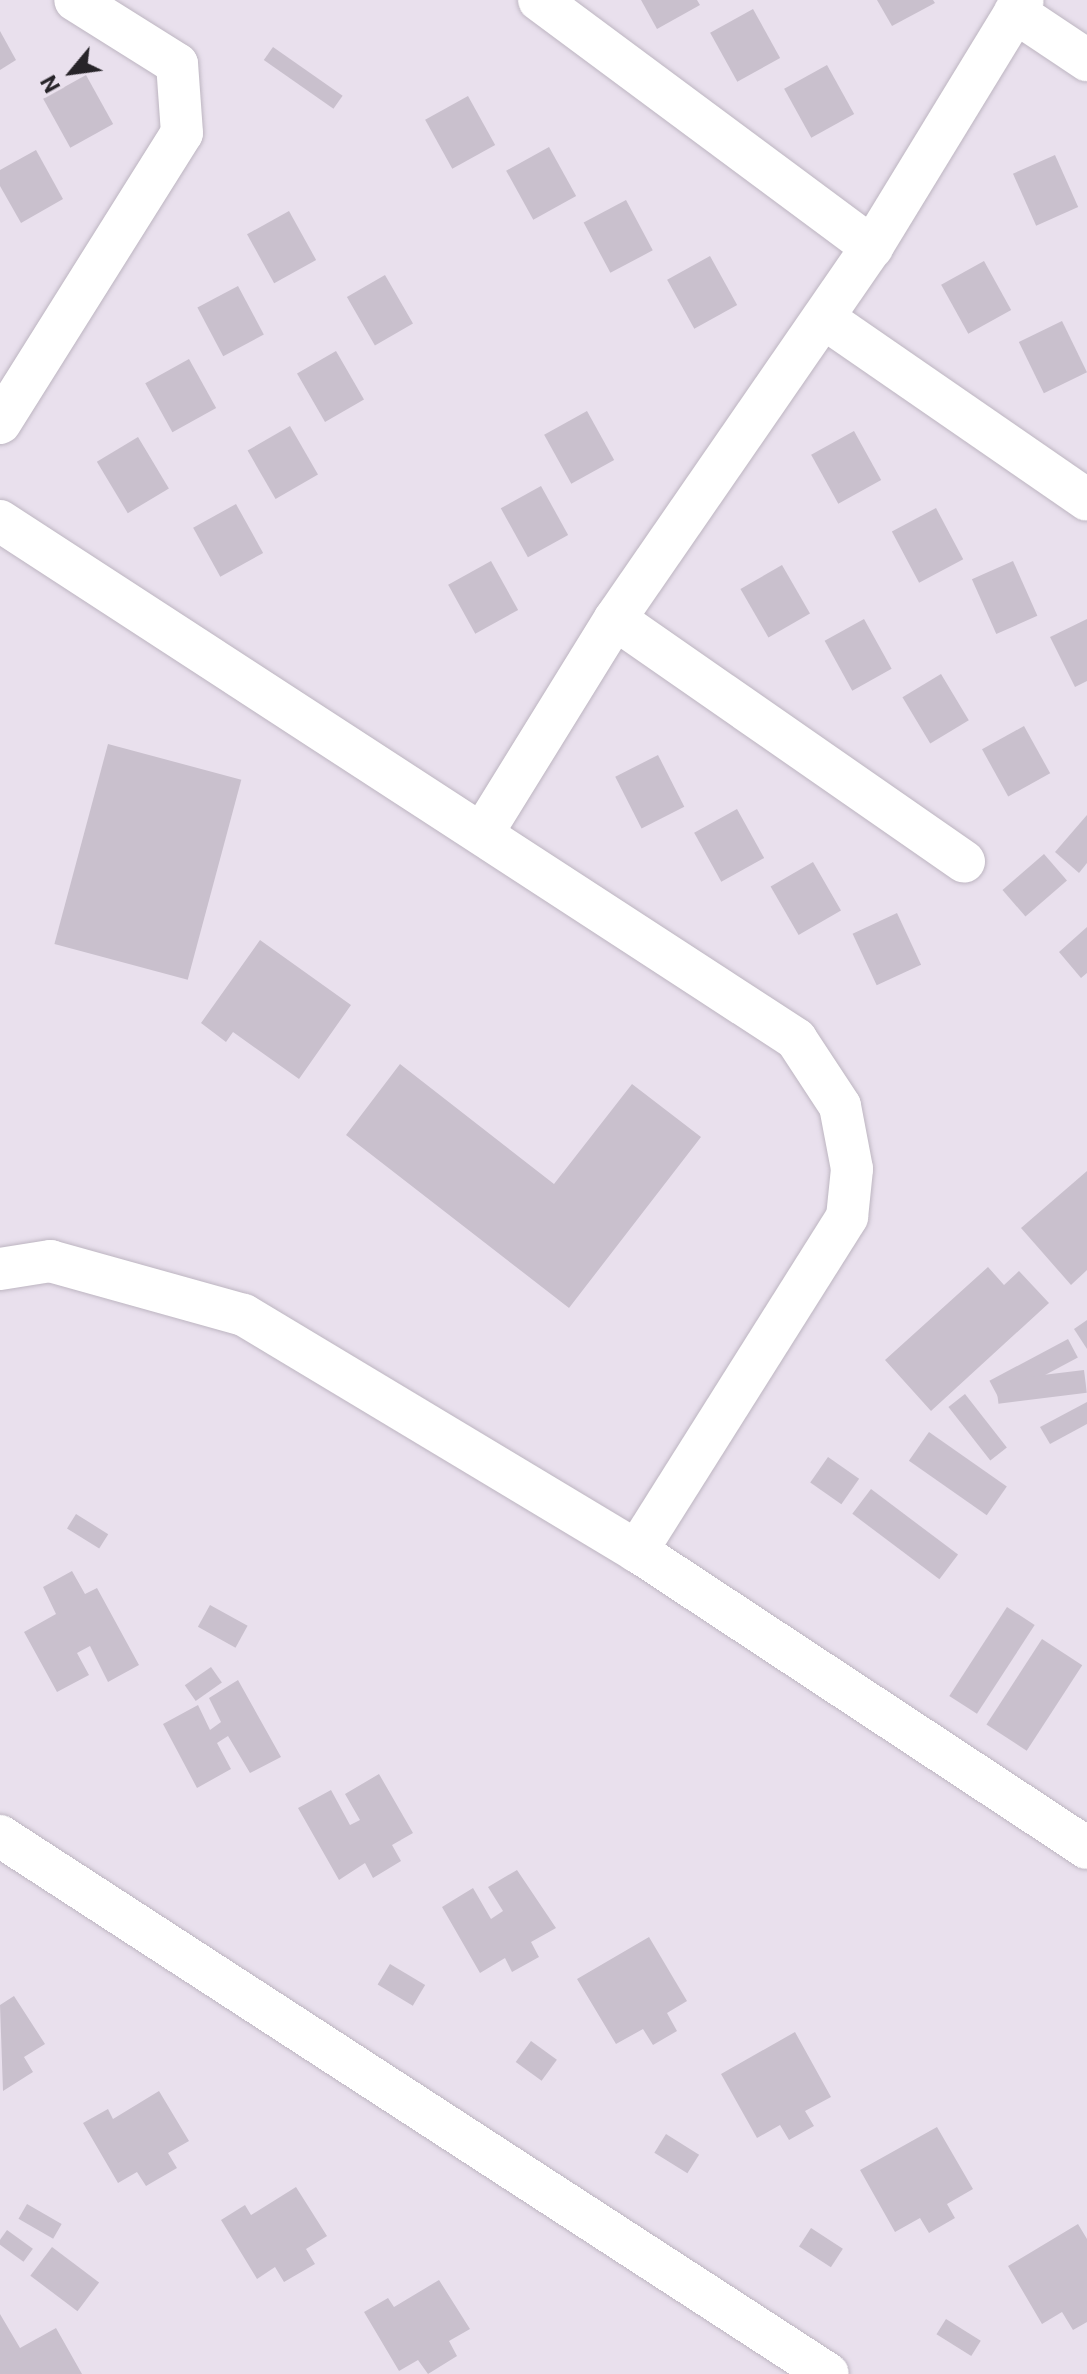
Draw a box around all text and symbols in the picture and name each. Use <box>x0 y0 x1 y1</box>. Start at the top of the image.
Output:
north arrow <box>32 32 112 112</box>
text: N <box>36 71 65 97</box>

